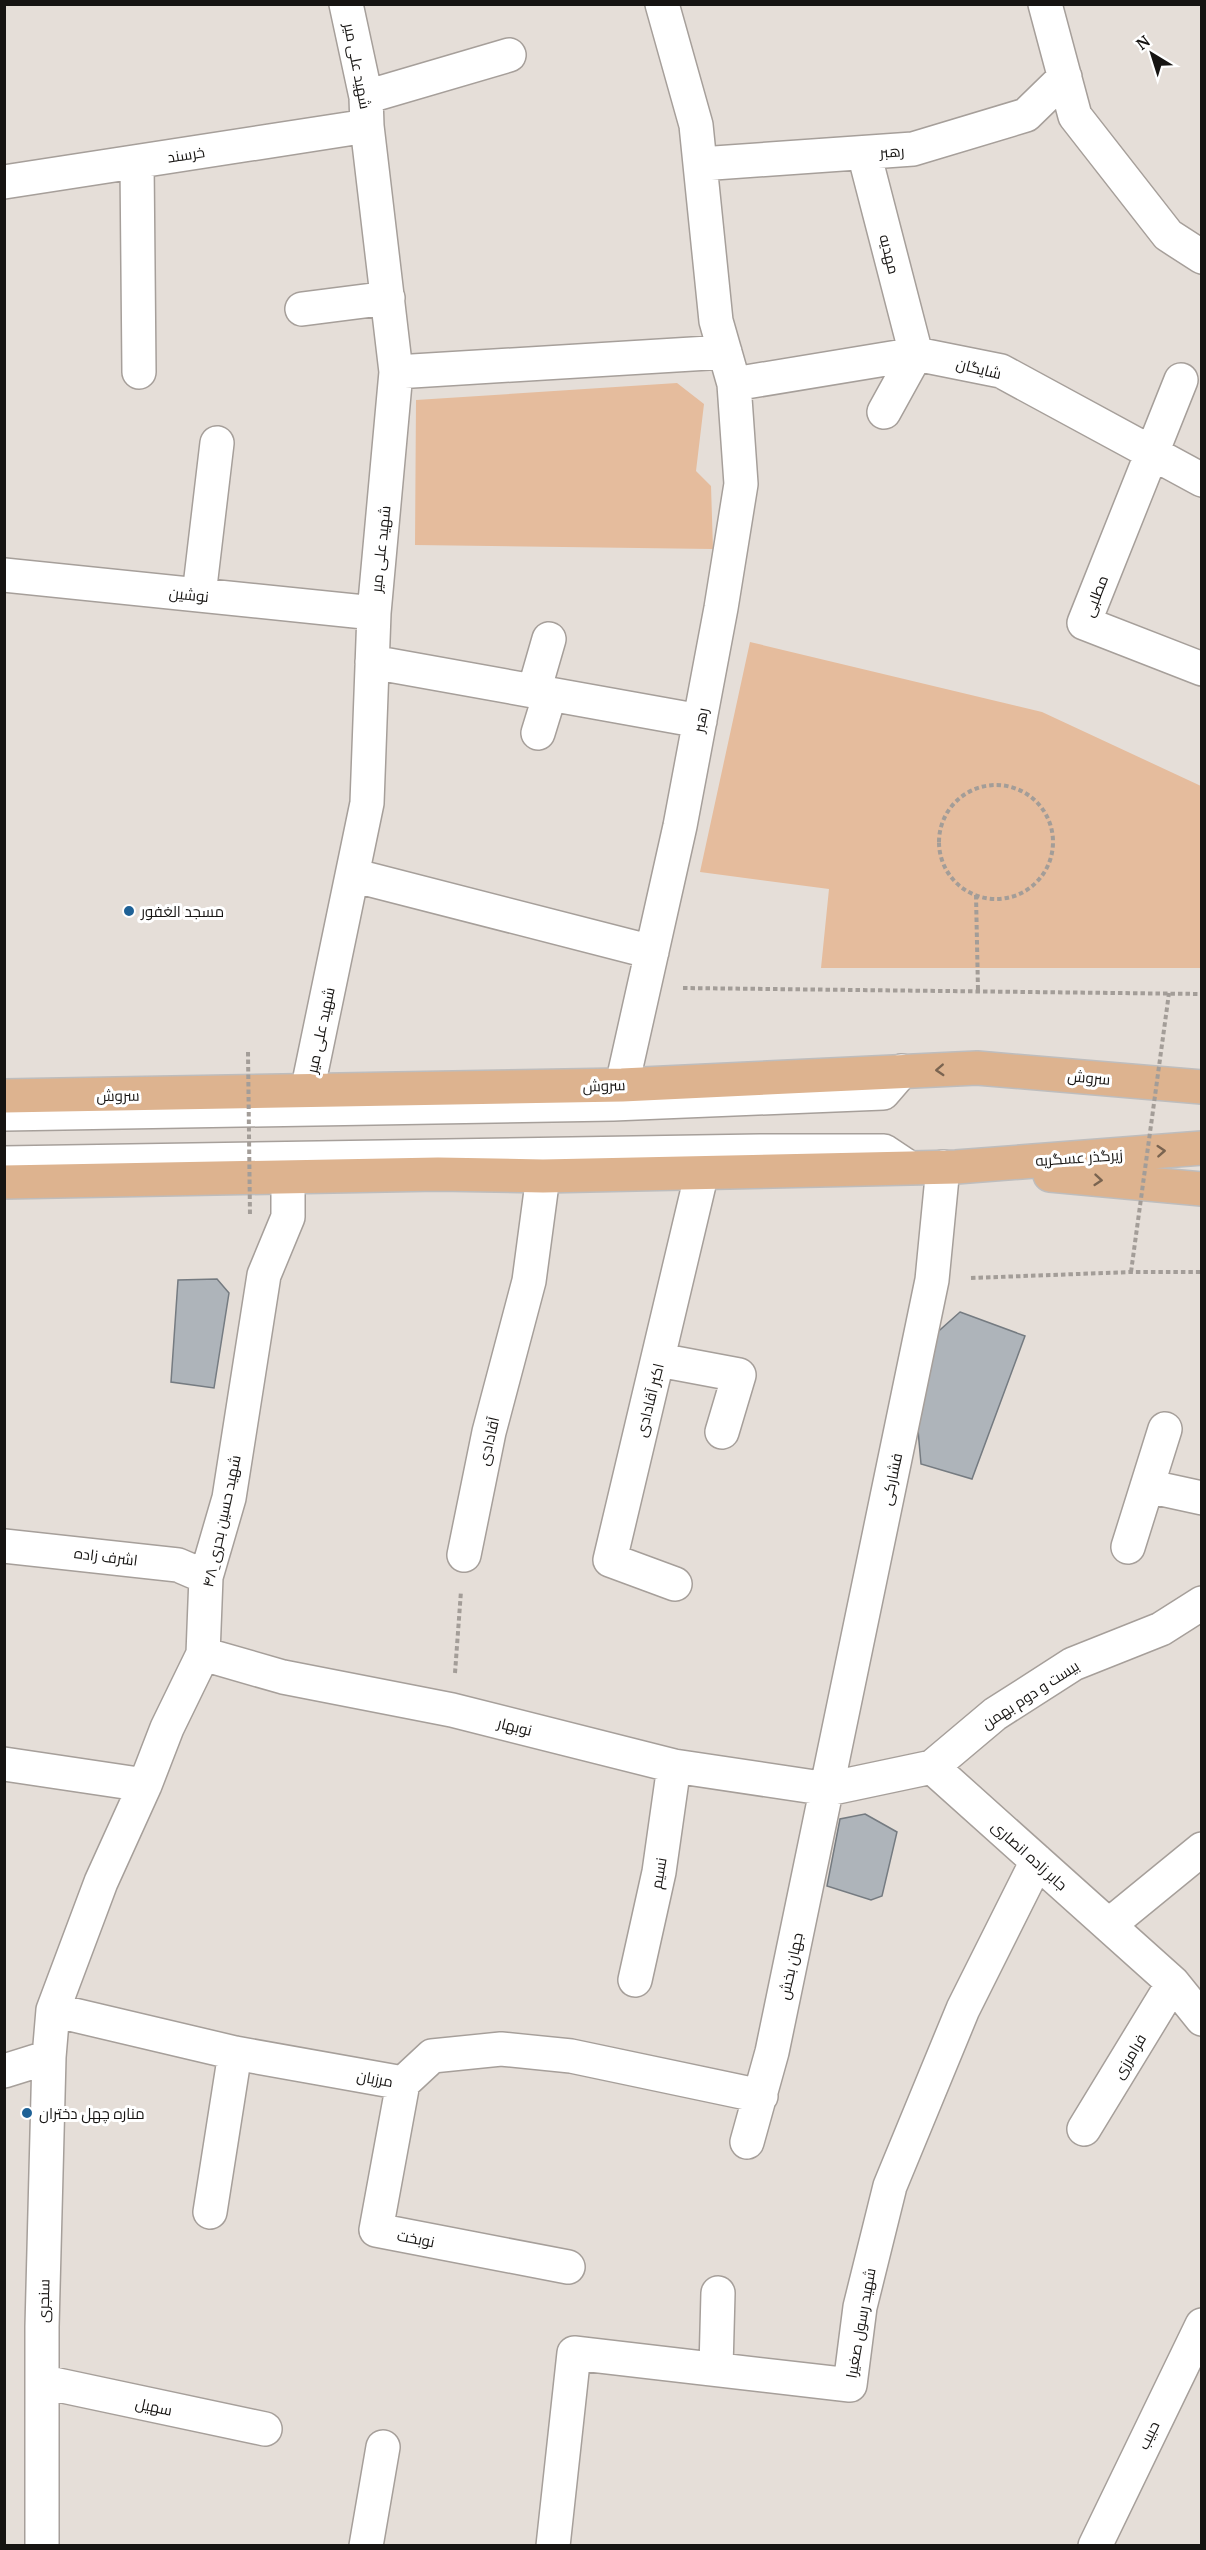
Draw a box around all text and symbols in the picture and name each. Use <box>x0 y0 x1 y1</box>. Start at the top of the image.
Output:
street label: شهید علی میر <box>339 20 376 111</box>
north arrow <box>1122 24 1182 84</box>
text: N <box>1131 30 1154 55</box>
street label: رهبر <box>878 140 905 162</box>
street label: خرسند <box>166 141 206 167</box>
street label: مهدیه <box>874 232 905 276</box>
street label: شایگان <box>954 353 1004 384</box>
street label: شهید علی میر <box>365 505 396 595</box>
street label: مطلبی <box>1078 572 1113 620</box>
street label: نوشین <box>168 582 210 607</box>
street label: رهبر <box>688 706 712 735</box>
place label: مسجد الغفور <box>140 901 224 921</box>
marker: مسجد الغفور <box>122 904 136 918</box>
street label: شهید علی میر <box>301 985 340 1076</box>
one-way arrow <box>935 1063 944 1076</box>
street label: سروش <box>1067 1065 1111 1090</box>
street label: سروش <box>582 1074 626 1097</box>
street label: سروش <box>96 1085 140 1106</box>
street label: زیرگذر عسگریه <box>1035 1144 1123 1170</box>
one-way arrow <box>1156 1145 1166 1158</box>
one-way arrow <box>1093 1173 1103 1186</box>
street label: اکبر آقادادی <box>630 1361 669 1439</box>
street label: آقادادی <box>473 1415 504 1468</box>
street label: فشارکی <box>876 1451 907 1507</box>
street label: ۴۸_شهید حسین بحری <box>197 1453 246 1589</box>
street label: اشرف زاده <box>73 1542 139 1570</box>
street label: بیست و دوم بهمن <box>978 1655 1083 1734</box>
street label: نوبهار <box>494 1712 534 1741</box>
street label: جابر زاده انصاری <box>987 1816 1072 1895</box>
street label: نسیم <box>645 1856 672 1890</box>
street label: جهان بخش <box>773 1931 808 2002</box>
street label: فرامرزی <box>1108 2030 1151 2083</box>
street label: مرزبان <box>355 2065 395 2092</box>
place label: مناره چهل دختران <box>39 2103 145 2124</box>
marker: مناره چهل دختران <box>20 2106 34 2120</box>
street label: نوبخت <box>395 2225 437 2251</box>
street label: شهید رسول صغیرا <box>840 2266 881 2380</box>
street label: سنجری <box>33 2279 54 2323</box>
street label: سهیل <box>134 2392 174 2421</box>
street label: حبیب <box>1133 2417 1163 2453</box>

